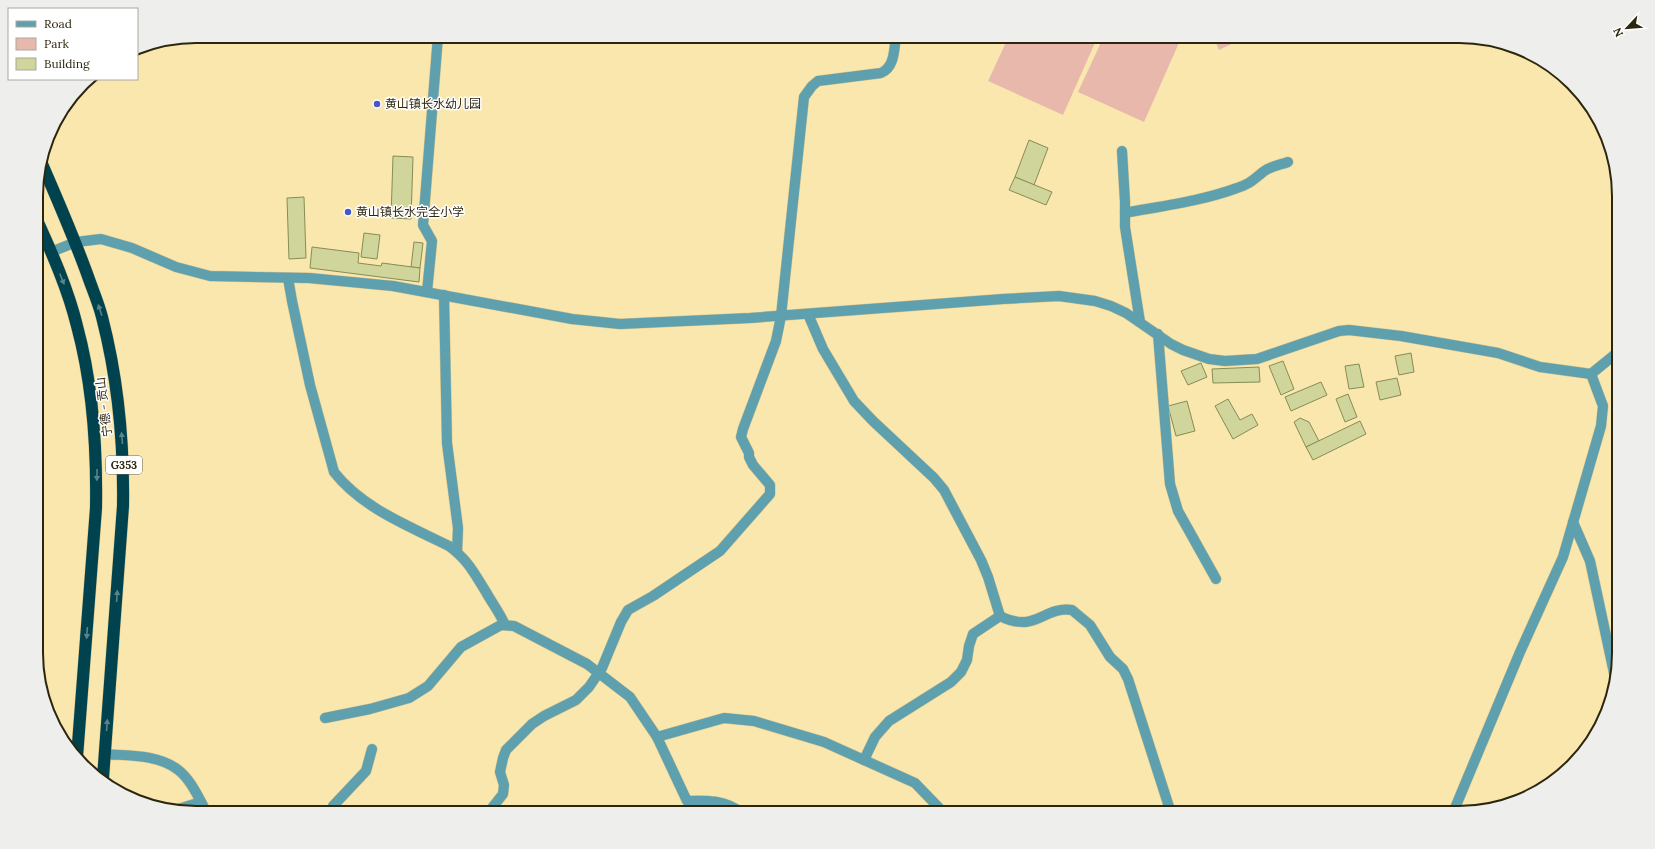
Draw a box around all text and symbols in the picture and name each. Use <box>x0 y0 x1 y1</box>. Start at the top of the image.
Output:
legend <box>8 8 138 80</box>
north arrow <box>1607 8 1647 48</box>
text: Road <box>44 16 72 31</box>
text: N <box>1610 25 1626 39</box>
text: Park <box>44 36 70 51</box>
text: Building <box>44 56 90 71</box>
place label: 黄山镇长水幼儿园 <box>385 96 481 111</box>
marker: 黄山镇长水幼儿园 <box>372 99 382 109</box>
place label: 黄山镇长水完全小学 <box>356 204 464 219</box>
marker: 黄山镇长水完全小学 <box>343 207 353 217</box>
one-way arrow <box>60 274 66 286</box>
one-way arrow <box>97 304 103 316</box>
street label: 宁德 - 贡山 <box>92 376 115 438</box>
one-way arrow <box>118 432 125 444</box>
road number: G353 <box>106 456 142 474</box>
one-way arrow <box>94 469 100 482</box>
one-way arrow <box>113 590 120 602</box>
one-way arrow <box>83 627 90 639</box>
one-way arrow <box>103 719 110 731</box>

